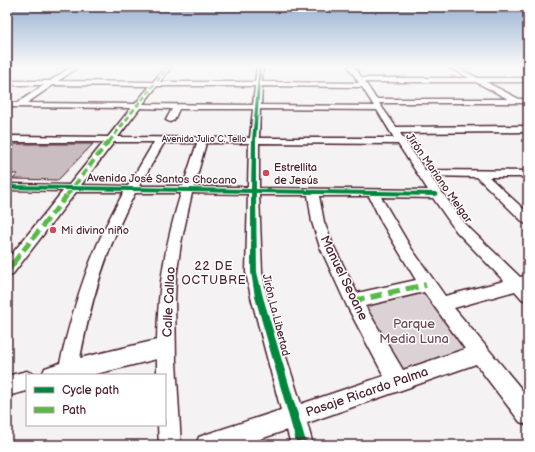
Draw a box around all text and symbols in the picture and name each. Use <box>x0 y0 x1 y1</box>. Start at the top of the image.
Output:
street label: Jirón Mariano Melgar <box>403 131 475 226</box>
street label: Avenida Julio C. Tello <box>162 134 246 145</box>
place label: Estrellita de Jesús <box>274 161 319 187</box>
marker: Estrellita de Jesús <box>261 168 271 178</box>
street label: Avenida José Santos Chocano <box>87 171 237 187</box>
place label: Mi divino niño <box>61 224 129 237</box>
marker: Mi divino niño <box>48 225 58 235</box>
street label: Manuel Seoane <box>317 233 372 323</box>
district label: 22 DE OCTUBRE <box>181 259 247 288</box>
street label: Calle Callao <box>159 266 179 338</box>
street label: Jirón La Libertad <box>260 273 292 357</box>
park label: Parque Media Luna <box>379 316 449 347</box>
street label: Pasaje Ricardo Palma <box>304 364 430 420</box>
legend <box>26 374 166 426</box>
text: Cycle path <box>62 383 119 398</box>
text: Path <box>62 403 87 418</box>

